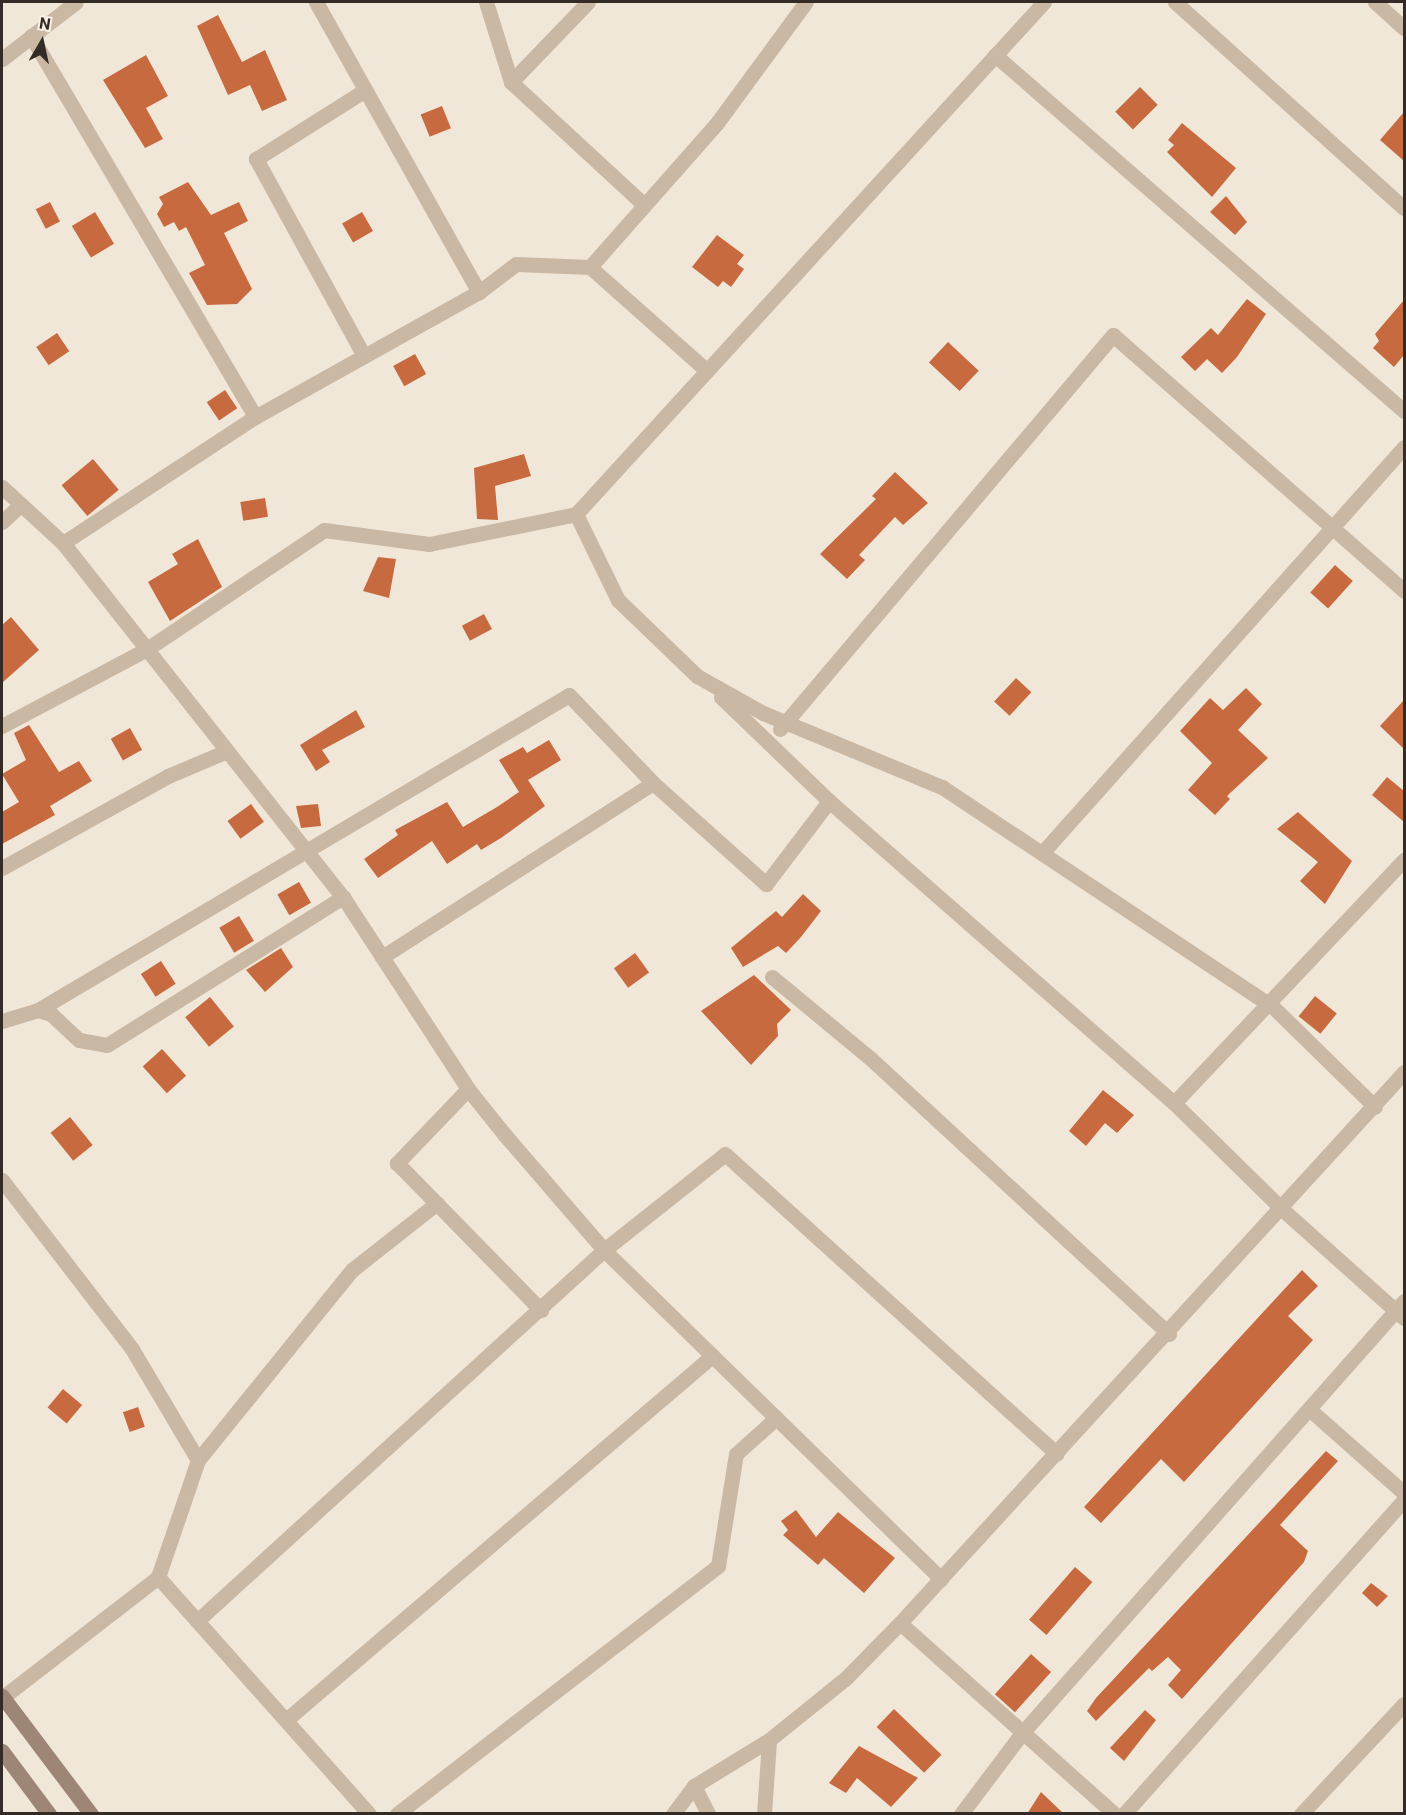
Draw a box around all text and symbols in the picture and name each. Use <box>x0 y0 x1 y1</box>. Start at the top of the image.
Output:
north arrow <box>12 12 72 72</box>
text: N <box>38 13 52 34</box>

